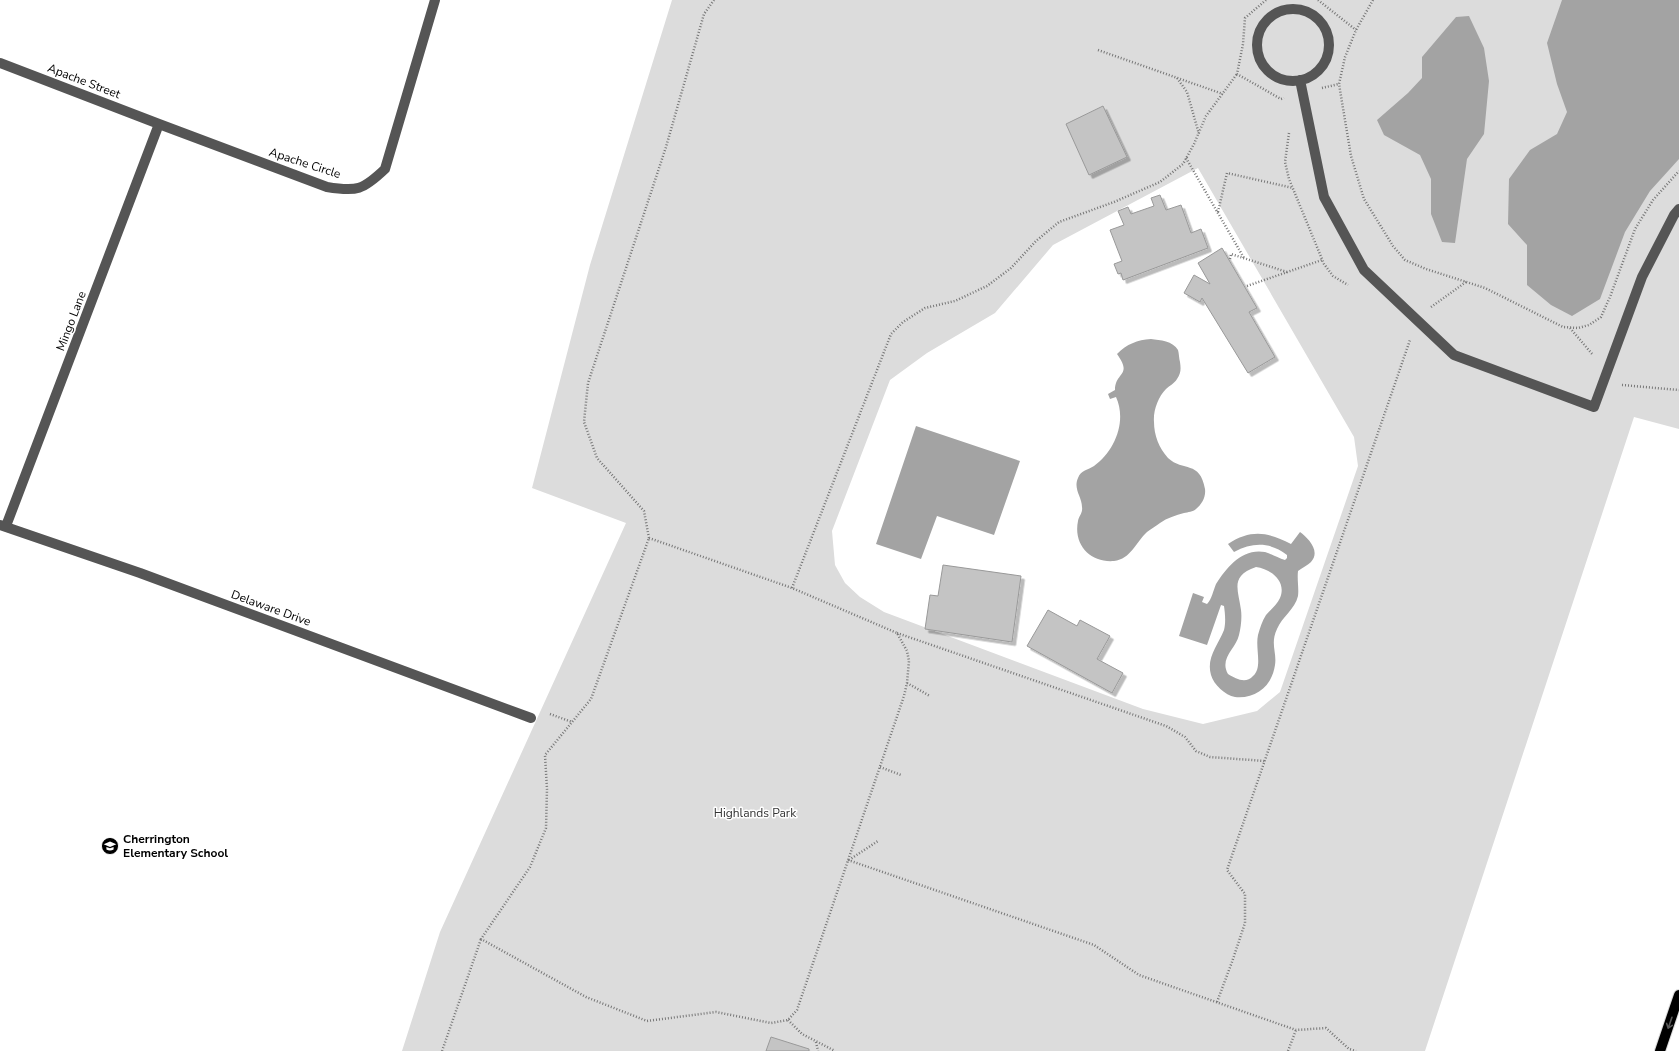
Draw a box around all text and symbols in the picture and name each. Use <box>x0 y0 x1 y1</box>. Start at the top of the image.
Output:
street label: Apache Street <box>45 60 123 102</box>
street label: Apache Circle <box>267 144 343 182</box>
street label: Mingo Lane <box>52 289 90 353</box>
street label: Delaware Drive <box>229 586 313 630</box>
park label: Highlands Park <box>714 805 797 821</box>
place label: Cherrington Elementary School <box>123 831 228 861</box>
school or university icon: Cherrington Elementary School <box>100 836 120 856</box>
one-way arrow <box>1665 1017 1673 1029</box>

